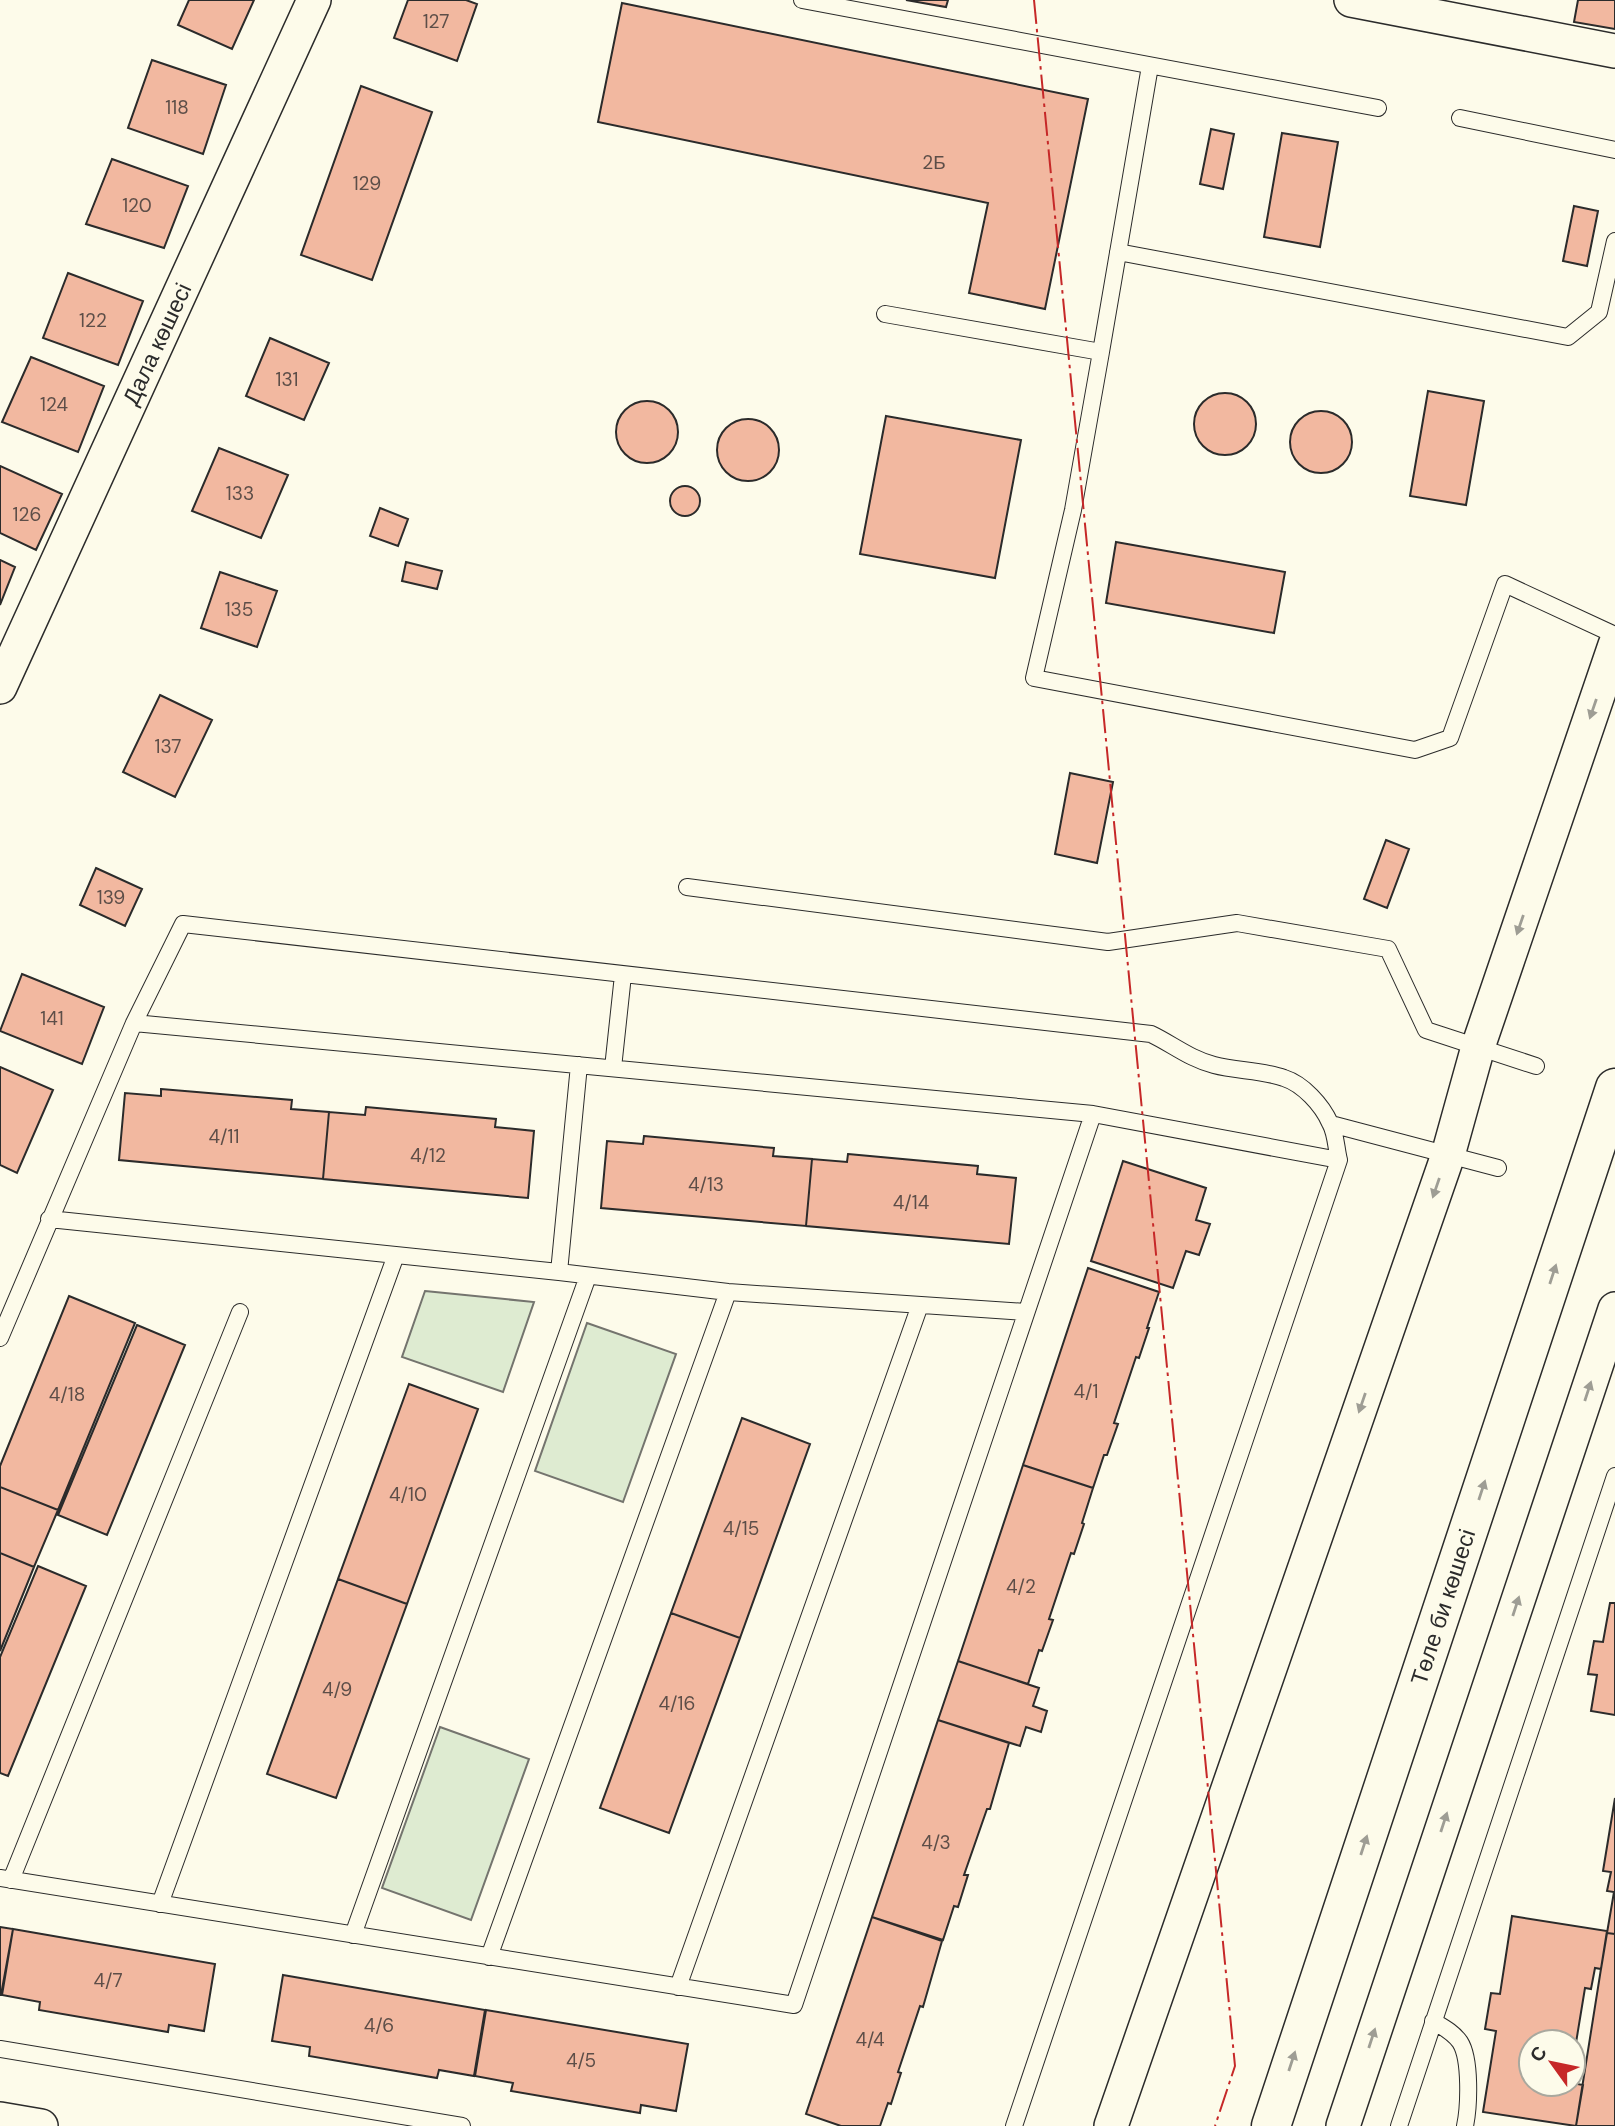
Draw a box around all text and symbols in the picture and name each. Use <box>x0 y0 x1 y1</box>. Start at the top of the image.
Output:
house number: 127 <box>423 9 449 34</box>
house number: 118 <box>165 95 189 120</box>
house number: 2Б <box>922 150 946 175</box>
house number: 129 <box>353 171 381 196</box>
house number: 120 <box>122 193 152 218</box>
street label: Дала көшесі <box>116 278 198 410</box>
house number: 122 <box>79 308 107 333</box>
house number: 131 <box>276 367 298 392</box>
house number: 124 <box>40 392 68 417</box>
house number: 133 <box>226 481 254 506</box>
house number: 126 <box>13 502 41 527</box>
house number: 135 <box>225 597 253 622</box>
one-way arrow <box>1587 699 1598 720</box>
house number: 137 <box>155 734 181 759</box>
house number: 139 <box>97 885 125 910</box>
one-way arrow <box>1514 914 1525 935</box>
house number: 141 <box>40 1006 64 1031</box>
house number: 4/11 <box>209 1124 239 1149</box>
house number: 4/12 <box>410 1143 446 1168</box>
house number: 4/13 <box>688 1172 724 1197</box>
one-way arrow <box>1430 1178 1441 1199</box>
house number: 4/14 <box>893 1190 929 1215</box>
one-way arrow <box>1548 1263 1559 1284</box>
house number: 4/1 <box>1074 1379 1098 1404</box>
one-way arrow <box>1583 1380 1594 1401</box>
house number: 4/18 <box>49 1382 85 1407</box>
one-way arrow <box>1356 1393 1367 1414</box>
one-way arrow <box>1477 1479 1488 1500</box>
house number: 4/10 <box>389 1482 427 1507</box>
house number: 4/15 <box>723 1516 759 1541</box>
street label: Төле би көшесі <box>1404 1525 1482 1689</box>
house number: 4/2 <box>1006 1574 1036 1599</box>
one-way arrow <box>1511 1596 1522 1617</box>
house number: 4/9 <box>322 1677 352 1702</box>
house number: 4/16 <box>659 1691 695 1716</box>
one-way arrow <box>1439 1812 1450 1833</box>
house number: 4/3 <box>921 1830 951 1855</box>
one-way arrow <box>1359 1835 1370 1856</box>
house number: 4/7 <box>93 1968 123 1993</box>
house number: 4/6 <box>364 2013 394 2038</box>
house number: 4/4 <box>855 2027 885 2052</box>
one-way arrow <box>1367 2027 1378 2048</box>
north arrow <box>1517 2028 1587 2098</box>
text: С <box>1524 2041 1553 2067</box>
house number: 4/5 <box>566 2048 596 2073</box>
one-way arrow <box>1287 2051 1298 2072</box>

